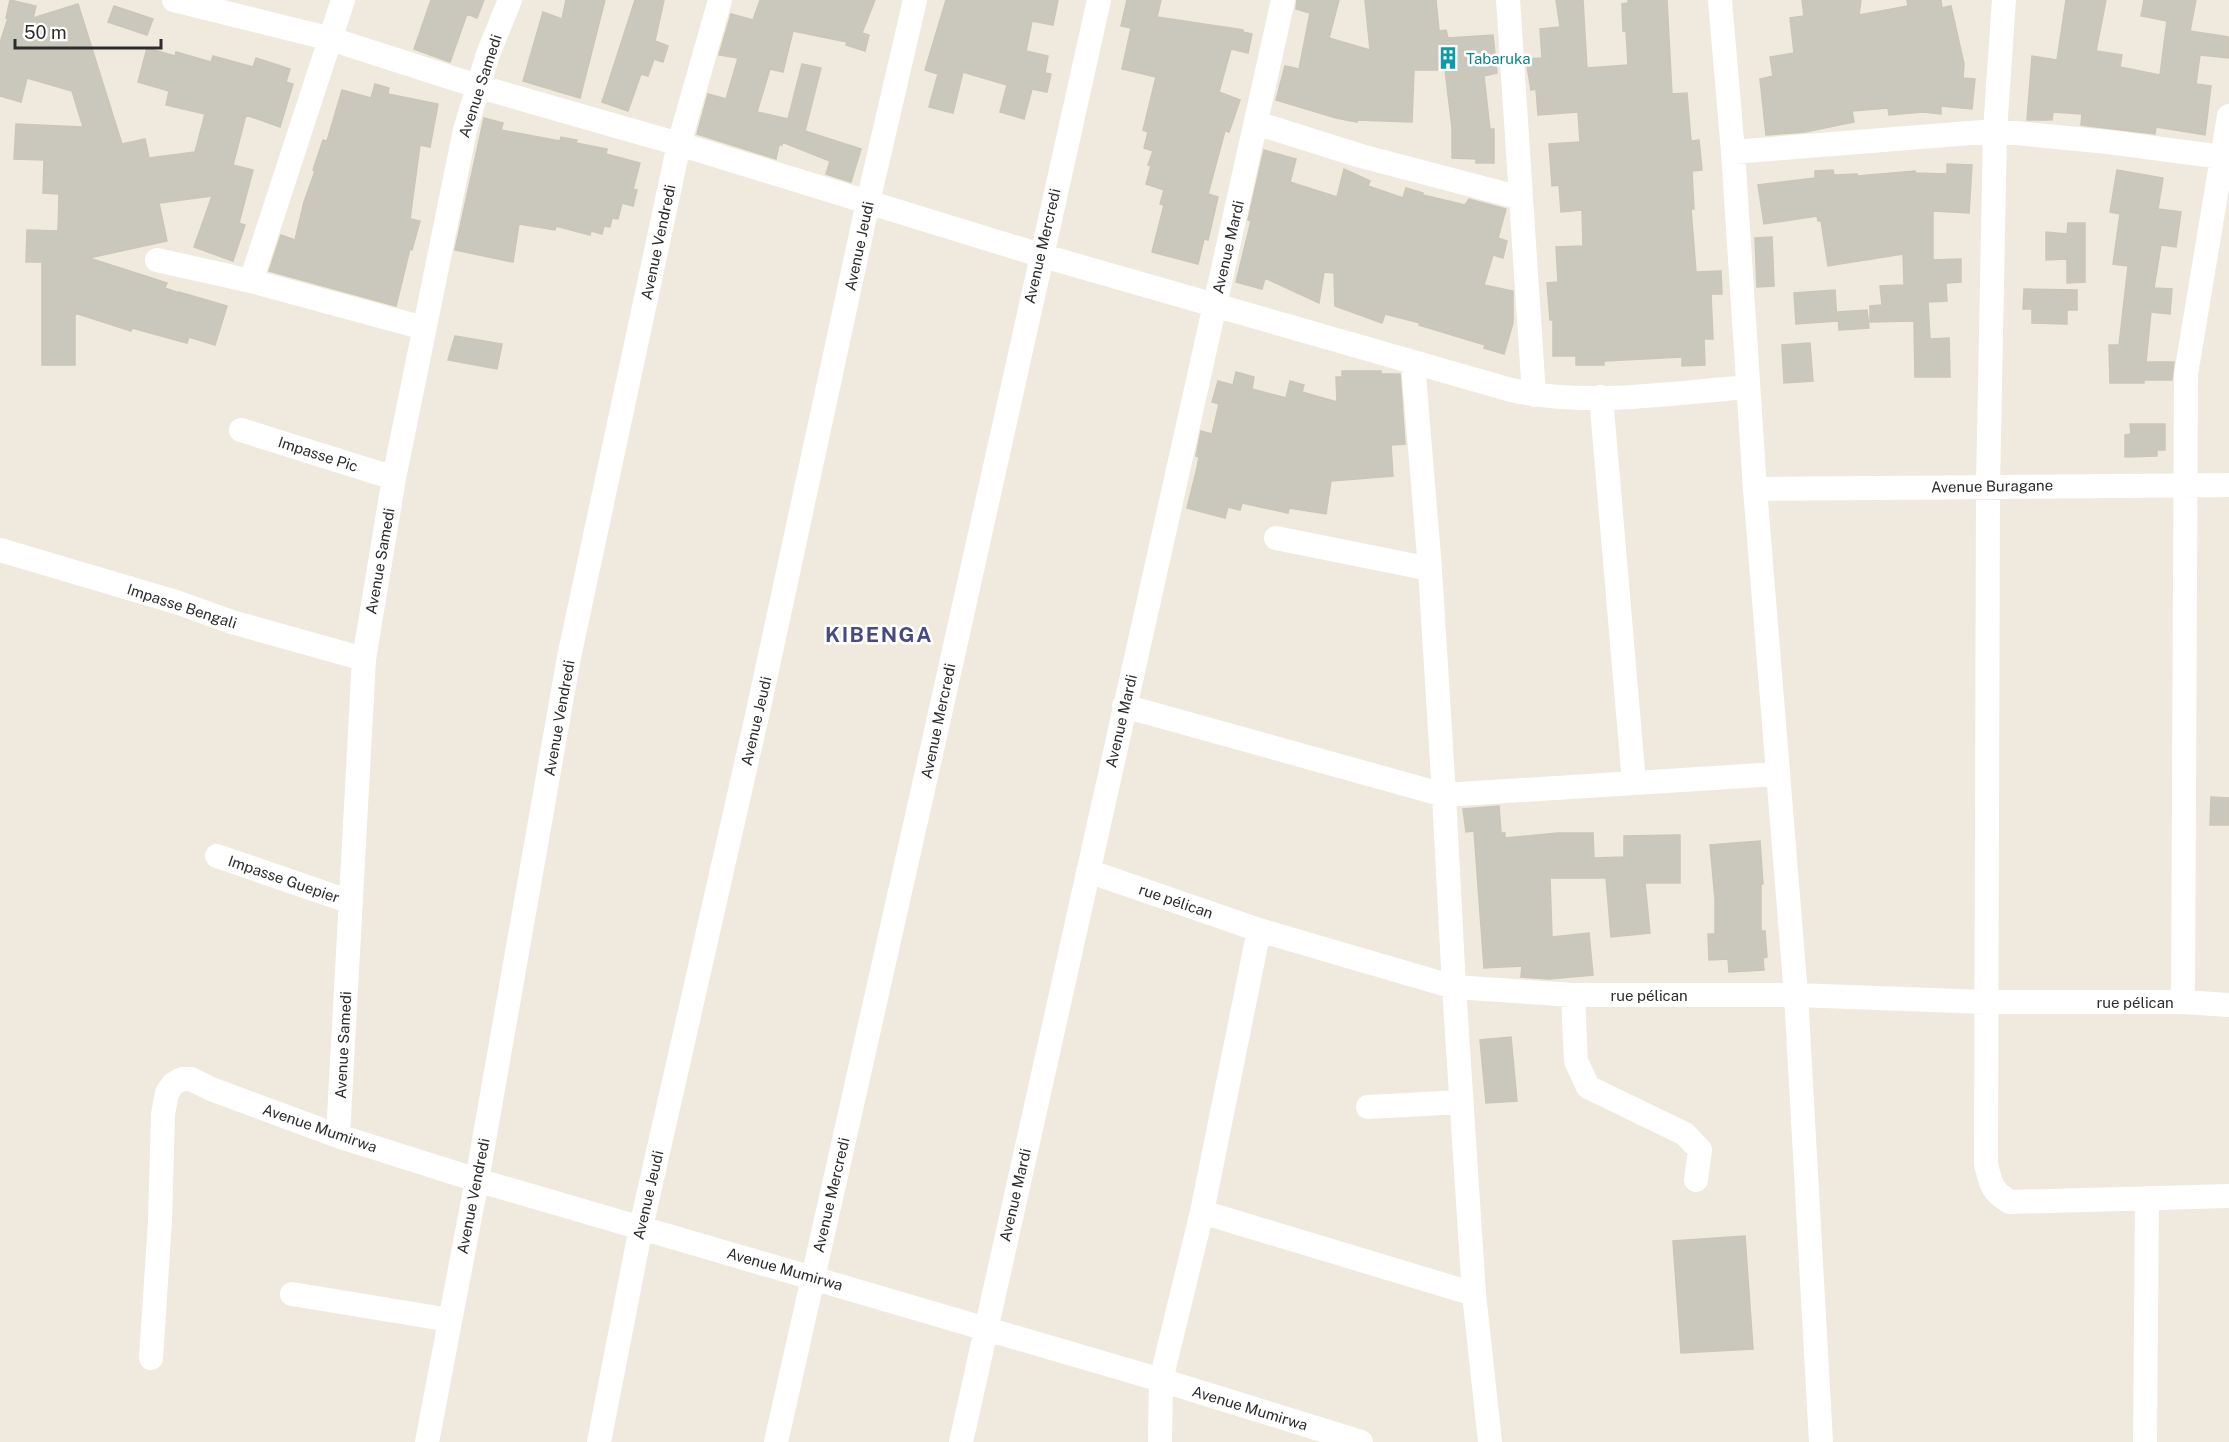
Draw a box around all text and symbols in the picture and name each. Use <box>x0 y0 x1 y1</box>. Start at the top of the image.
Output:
scale bar <box>15 12 160 50</box>
text: 50 m <box>24 22 67 43</box>
street label: Avenue Samedi <box>455 32 505 140</box>
building icon: Tabaruka <box>1435 45 1461 71</box>
place label: Tabaruka <box>1466 50 1531 67</box>
street label: Avenue Vendredi <box>637 183 679 301</box>
street label: Avenue Mercredi <box>1020 187 1064 305</box>
street label: Avenue Mardi <box>1209 199 1247 295</box>
street label: Avenue Jeudi <box>841 200 877 292</box>
street label: Impasse Pic <box>276 433 360 475</box>
street label: Avenue Buragane <box>1931 476 2053 496</box>
street label: Avenue Samedi <box>362 507 398 615</box>
street label: Impasse Bengali <box>125 580 239 632</box>
district label: KIBENGA <box>825 622 933 647</box>
street label: Avenue Vendredi <box>540 659 578 777</box>
street label: Avenue Mercredi <box>917 662 959 780</box>
street label: Avenue Mardi <box>1102 673 1140 769</box>
street label: Avenue Jeudi <box>738 675 774 767</box>
street label: Impasse Guepier <box>226 852 342 906</box>
street label: rue pélican <box>1137 880 1215 922</box>
street label: rue pélican <box>1610 987 1688 1004</box>
street label: Avenue Samedi <box>332 991 354 1099</box>
street label: rue pélican <box>2096 994 2174 1011</box>
street label: Avenue Mumirwa <box>261 1100 379 1156</box>
street label: Avenue Mercredi <box>809 1136 853 1254</box>
street label: Avenue Vendredi <box>453 1137 493 1255</box>
street label: Avenue Mardi <box>996 1147 1034 1243</box>
street label: Avenue Jeudi <box>630 1149 666 1241</box>
street label: Avenue Mumirwa <box>725 1244 845 1294</box>
street label: Avenue Mumirwa <box>1190 1382 1310 1434</box>

